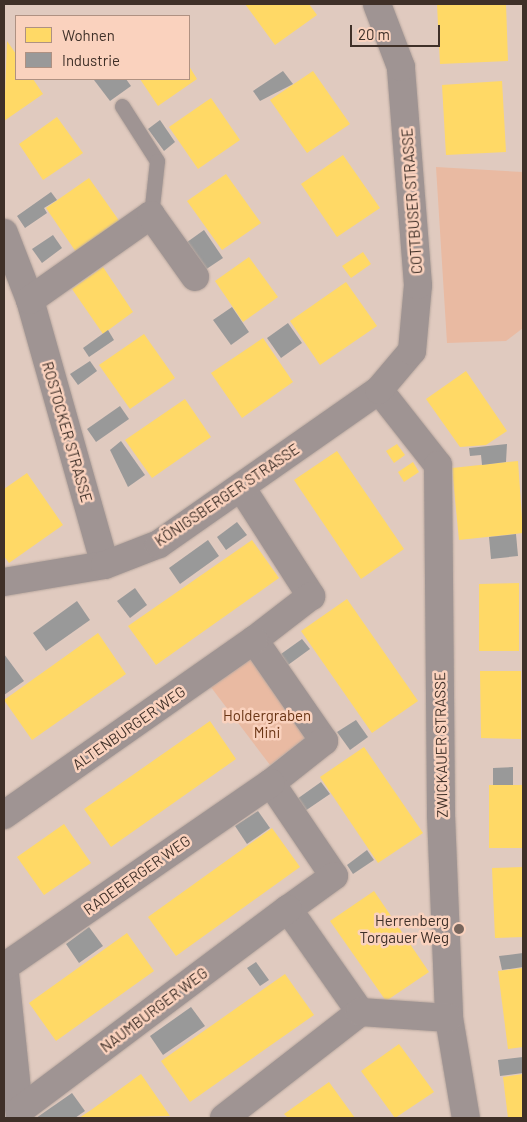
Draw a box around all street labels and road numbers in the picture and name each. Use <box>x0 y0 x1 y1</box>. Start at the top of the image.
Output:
street label: COTTBUSER STRASSE <box>398 127 426 275</box>
street label: ROSTOCKER STRASSE <box>38 360 96 504</box>
street label: KÖNIGSBERGER STRASSE <box>151 440 303 550</box>
street label: ZWICKAUER STRASSE <box>431 672 451 818</box>
street label: ALTENBURGER WEG <box>69 682 189 774</box>
street label: RADEBERGER WEG <box>80 831 194 919</box>
street label: NAUMBURGER WEG <box>97 964 211 1056</box>

